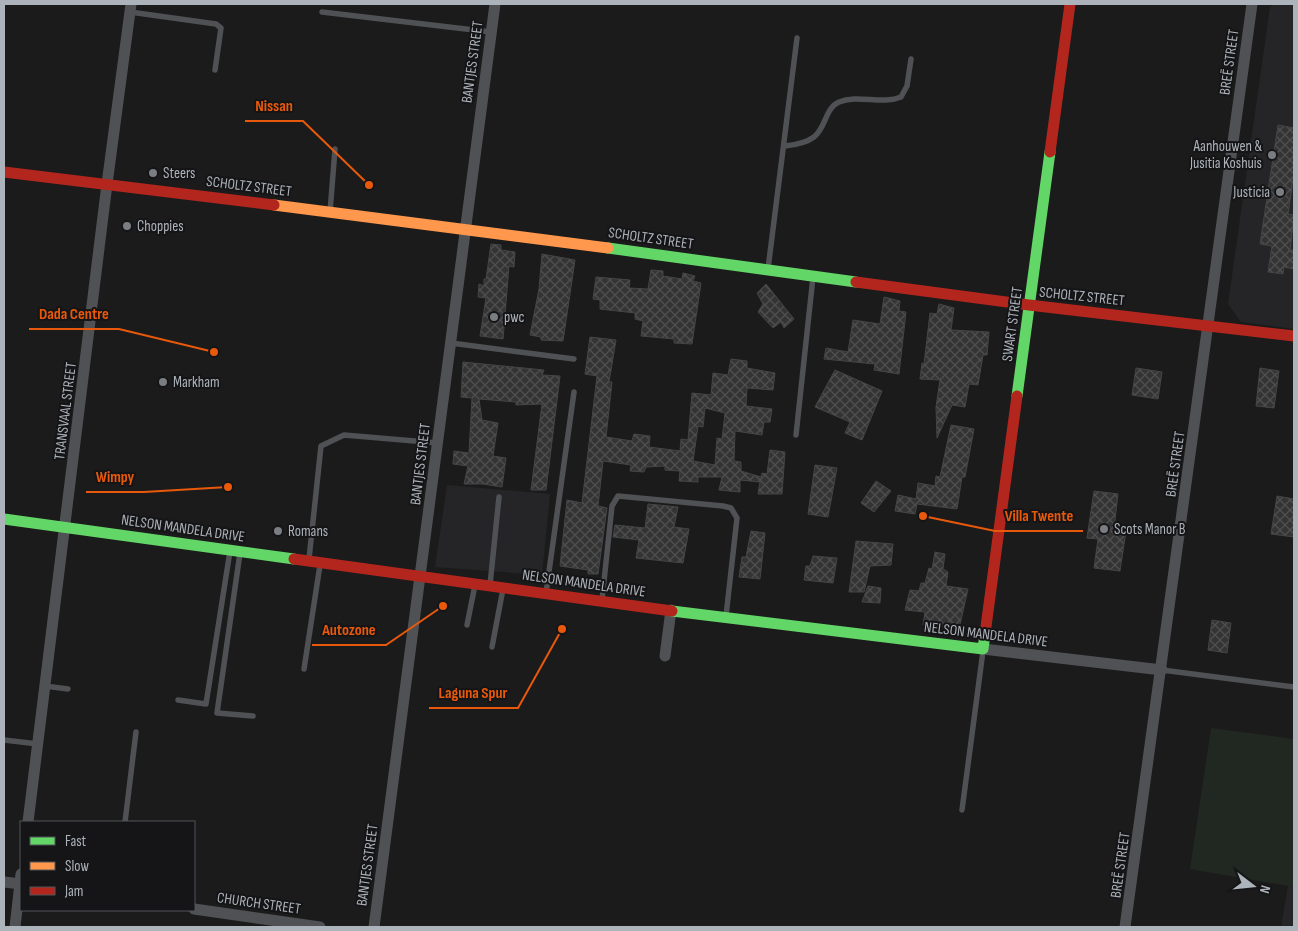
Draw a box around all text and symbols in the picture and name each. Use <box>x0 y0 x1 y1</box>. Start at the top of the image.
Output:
street label: BANTJES STREET <box>457 20 488 104</box>
street label: BREË STREET <box>1215 28 1244 96</box>
callout: Nissan <box>245 90 303 121</box>
text: Nissan <box>255 97 293 116</box>
place label: Aanhouwen & Jusitia Koshuis <box>1189 137 1262 173</box>
marker: Aanhouwen & Jusitia Koshuis <box>1266 149 1278 161</box>
place label: Steers <box>163 164 195 183</box>
marker: Steers <box>147 167 159 179</box>
street label: SCHOLTZ STREET <box>205 172 293 201</box>
place label: Justicia <box>1232 183 1270 202</box>
marker: Justicia <box>1274 186 1286 198</box>
place label: Choppies <box>137 217 184 236</box>
marker: Choppies <box>121 220 133 232</box>
street label: SCHOLTZ STREET <box>607 223 695 254</box>
street label: SCHOLTZ STREET <box>1038 283 1126 310</box>
street label: SWART STREET <box>998 285 1027 363</box>
callout: Dada Centre <box>29 298 119 329</box>
text: Dada Centre <box>39 305 109 324</box>
place label: pwc <box>504 308 525 327</box>
marker: pwc <box>488 311 500 323</box>
street label: TRANSVAAL STREET <box>50 361 81 461</box>
place label: Markham <box>173 373 220 392</box>
marker: Markham <box>157 376 169 388</box>
street label: BANTJES STREET <box>406 422 435 506</box>
street label: BREË STREET <box>1161 430 1190 498</box>
callout: Wimpy <box>86 461 144 492</box>
text: Wimpy <box>96 468 135 487</box>
callout: Villa Twente <box>995 500 1083 531</box>
text: Villa Twente <box>1005 507 1074 526</box>
street label: NELSON MANDELA DRIVE <box>120 510 246 547</box>
place label: Scots Manor B <box>1114 520 1186 539</box>
place label: Romans <box>288 522 328 541</box>
marker: Scots Manor B <box>1098 523 1110 535</box>
marker: Romans <box>272 525 284 537</box>
street label: NELSON MANDELA DRIVE <box>521 565 647 602</box>
callout: Autozone <box>312 614 386 645</box>
street label: NELSON MANDELA DRIVE <box>923 617 1049 652</box>
text: Autozone <box>321 621 376 640</box>
callout: Laguna Spur <box>429 677 518 708</box>
text: Laguna Spur <box>439 684 508 703</box>
legend <box>20 821 195 911</box>
street label: BANTJES STREET <box>352 823 383 907</box>
street label: BREË STREET <box>1106 831 1135 899</box>
text: Fast <box>65 832 87 851</box>
text: Slow <box>65 857 89 876</box>
north arrow <box>1228 861 1278 911</box>
text: Jam <box>64 882 83 901</box>
text: N <box>1256 884 1274 895</box>
street label: CHURCH STREET <box>216 888 302 919</box>

